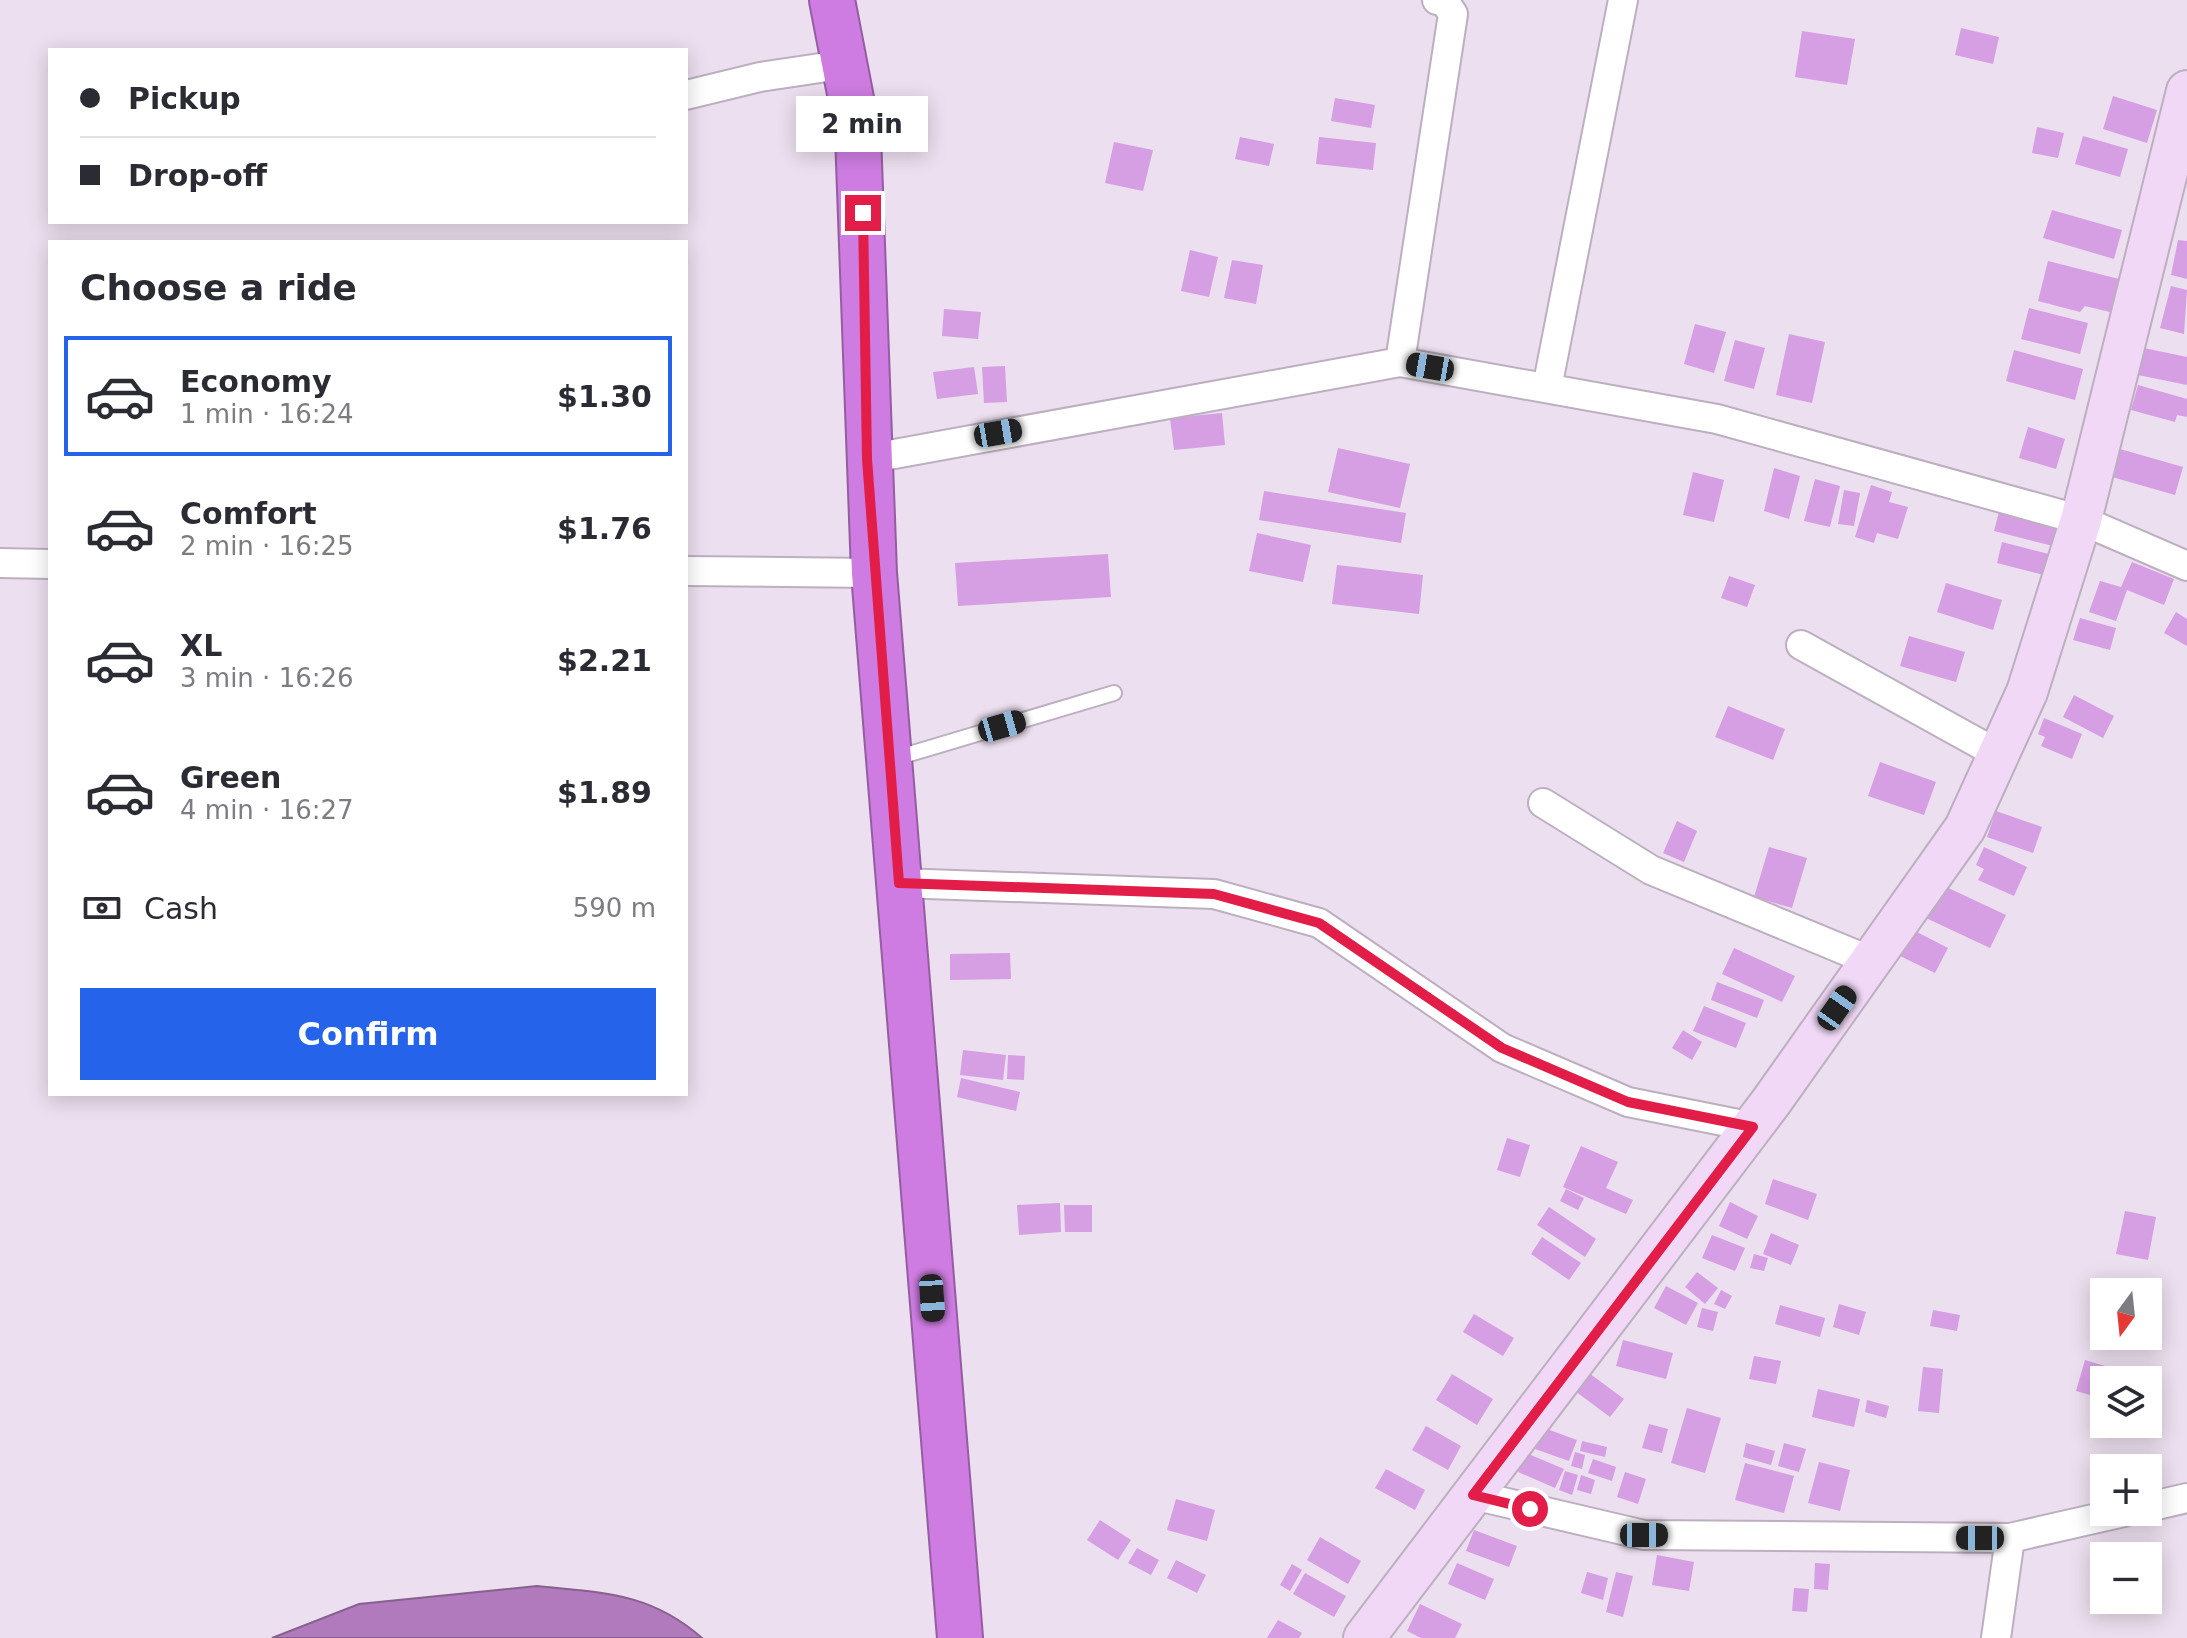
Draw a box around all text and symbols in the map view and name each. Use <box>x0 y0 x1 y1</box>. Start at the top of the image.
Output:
text: Pickup <box>128 81 241 116</box>
callout: 2 min <box>797 97 929 153</box>
text: 2 min <box>821 109 903 139</box>
text: Drop-off <box>128 158 267 193</box>
route end <box>845 195 881 231</box>
text: Choose a ride <box>80 267 357 308</box>
car <box>1404 351 1456 383</box>
icon: car <box>84 360 156 432</box>
text: Economy <box>180 364 332 399</box>
text: $1.30 <box>557 379 652 414</box>
text: 1 min · 16:24 <box>180 399 354 429</box>
car <box>972 417 1024 449</box>
icon: car <box>84 492 156 564</box>
text: Comfort <box>180 496 317 531</box>
text: $1.76 <box>557 511 652 546</box>
text: 2 min · 16:25 <box>180 531 354 561</box>
icon: car <box>84 624 156 696</box>
text: XL <box>180 628 222 663</box>
text: $2.21 <box>557 643 652 678</box>
text: 3 min · 16:26 <box>180 663 354 693</box>
car <box>976 708 1028 744</box>
icon: car <box>84 756 156 828</box>
text: Green <box>180 760 281 795</box>
text: $1.89 <box>557 775 652 810</box>
text: 4 min · 16:27 <box>180 795 354 825</box>
icon: cash <box>80 886 124 930</box>
text: Cash <box>144 891 218 926</box>
text: 590 m <box>573 893 656 923</box>
car <box>1813 981 1861 1035</box>
button: Confirm <box>80 988 656 1080</box>
car <box>918 1273 946 1323</box>
north arrow <box>2090 1278 2162 1350</box>
map controls <box>2090 1278 2162 1614</box>
button: layers <box>2090 1366 2162 1438</box>
button: + <box>2090 1454 2162 1526</box>
route start <box>1512 1491 1548 1527</box>
car <box>1620 1523 1668 1547</box>
car <box>1956 1526 2004 1550</box>
button: − <box>2090 1542 2162 1614</box>

